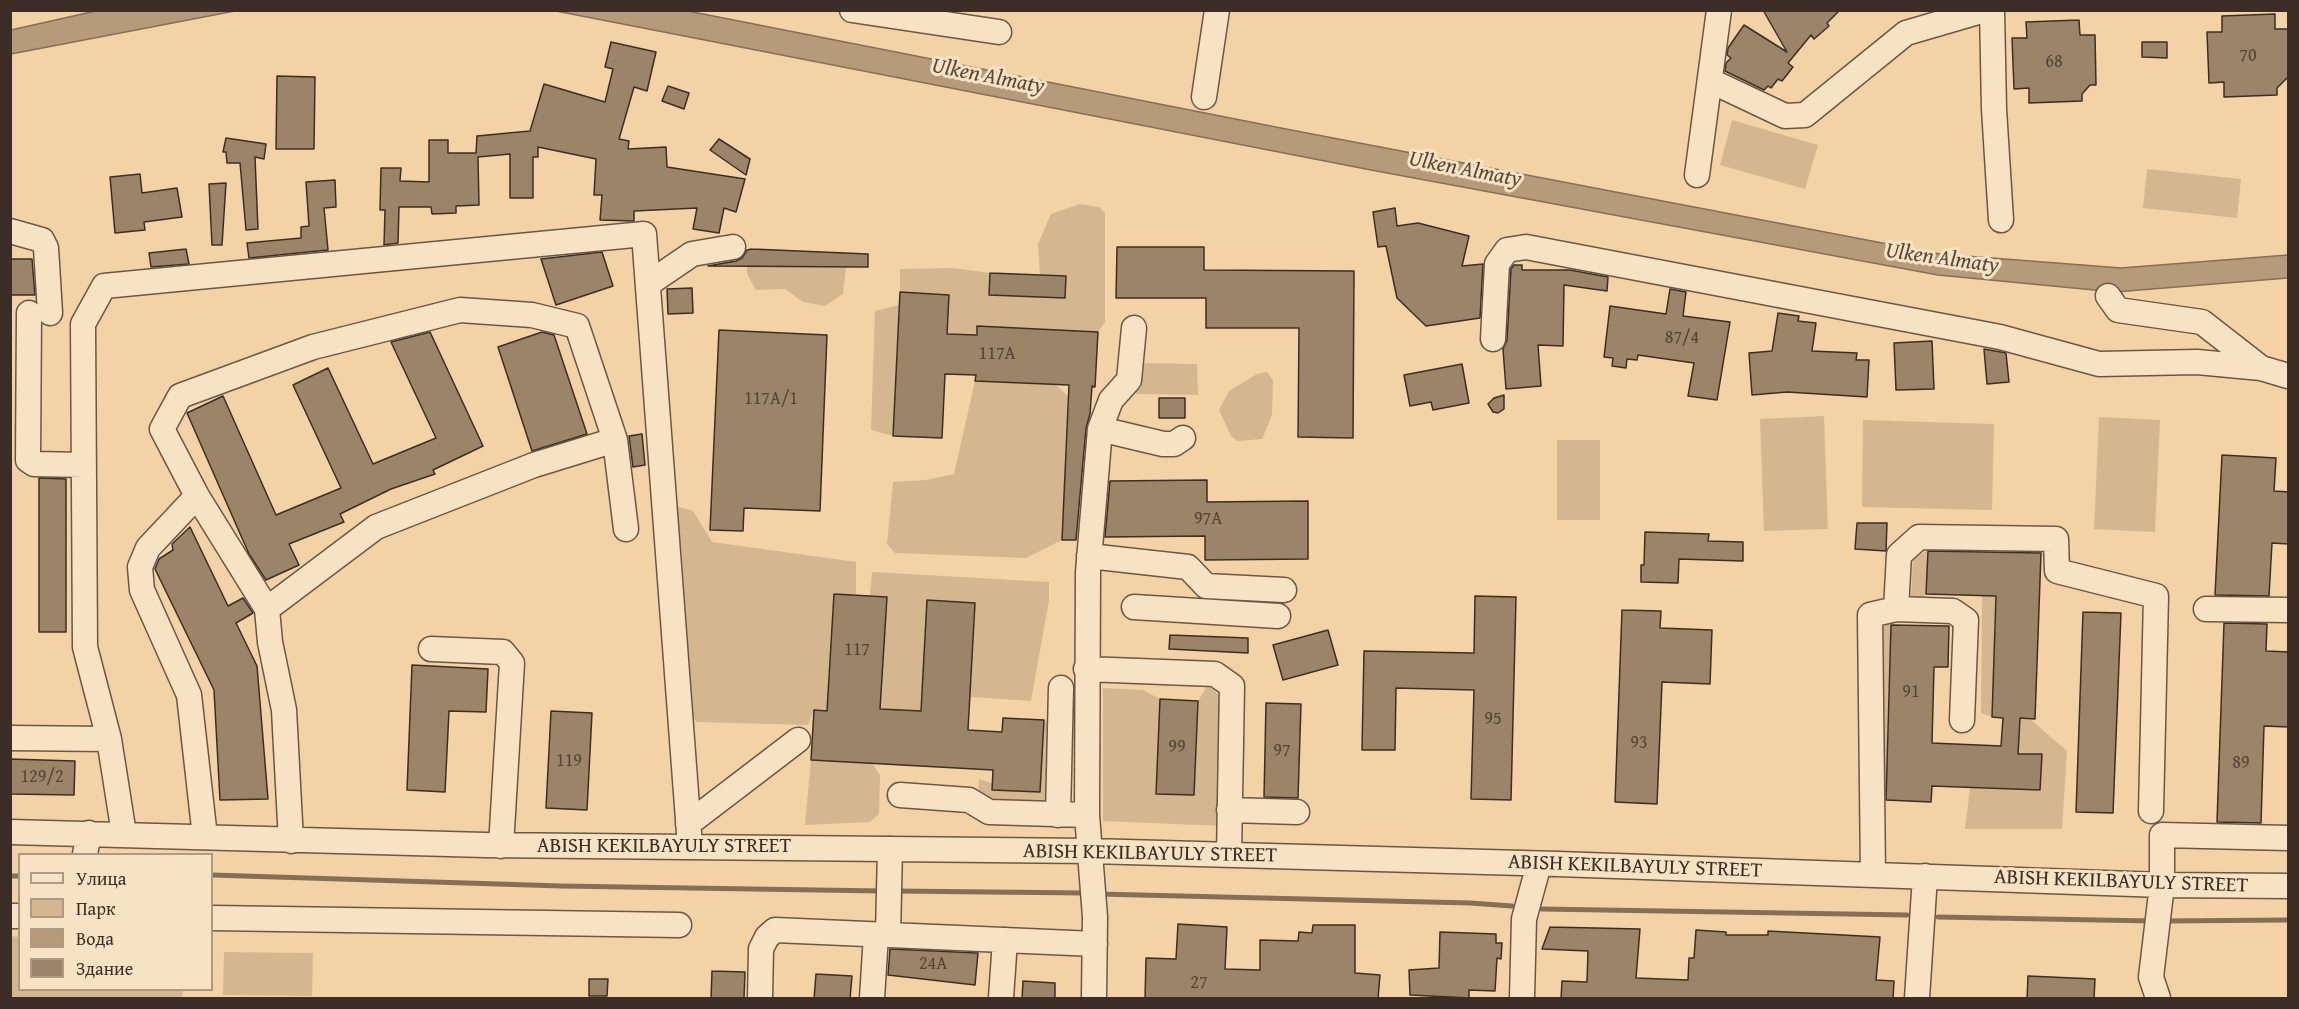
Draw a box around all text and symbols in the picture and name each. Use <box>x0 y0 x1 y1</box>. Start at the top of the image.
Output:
house number: 70 <box>2239 45 2257 67</box>
house number: 68 <box>2045 51 2063 73</box>
water label: Ulken Almaty <box>929 53 1047 101</box>
water label: Ulken Almaty <box>1406 146 1524 194</box>
water label: Ulken Almaty <box>1884 238 2000 280</box>
house number: 87/4 <box>1665 327 1699 349</box>
house number: 117А <box>979 343 1015 365</box>
house number: 117А/1 <box>744 388 798 410</box>
house number: 97А <box>1194 508 1222 530</box>
house number: 117 <box>844 639 870 661</box>
house number: 91 <box>1902 681 1920 703</box>
house number: 95 <box>1484 708 1502 730</box>
house number: 93 <box>1630 732 1648 754</box>
house number: 99 <box>1168 736 1186 758</box>
house number: 97 <box>1273 740 1291 762</box>
house number: 119 <box>556 750 582 772</box>
house number: 89 <box>2232 752 2250 774</box>
house number: 129/2 <box>20 766 64 788</box>
street label: ABISH KEKILBAYULY STREET <box>537 834 791 860</box>
street label: ABISH KEKILBAYULY STREET <box>1023 839 1277 869</box>
street label: ABISH KEKILBAYULY STREET <box>1507 850 1763 884</box>
legend <box>18 853 213 991</box>
text: Улица <box>76 865 126 892</box>
street label: ABISH KEKILBAYULY STREET <box>1993 865 2249 899</box>
text: Парк <box>76 895 115 922</box>
text: Вода <box>76 925 114 952</box>
house number: 24А <box>919 953 947 975</box>
text: Здание <box>76 955 133 982</box>
house number: 27 <box>1190 972 1208 994</box>

